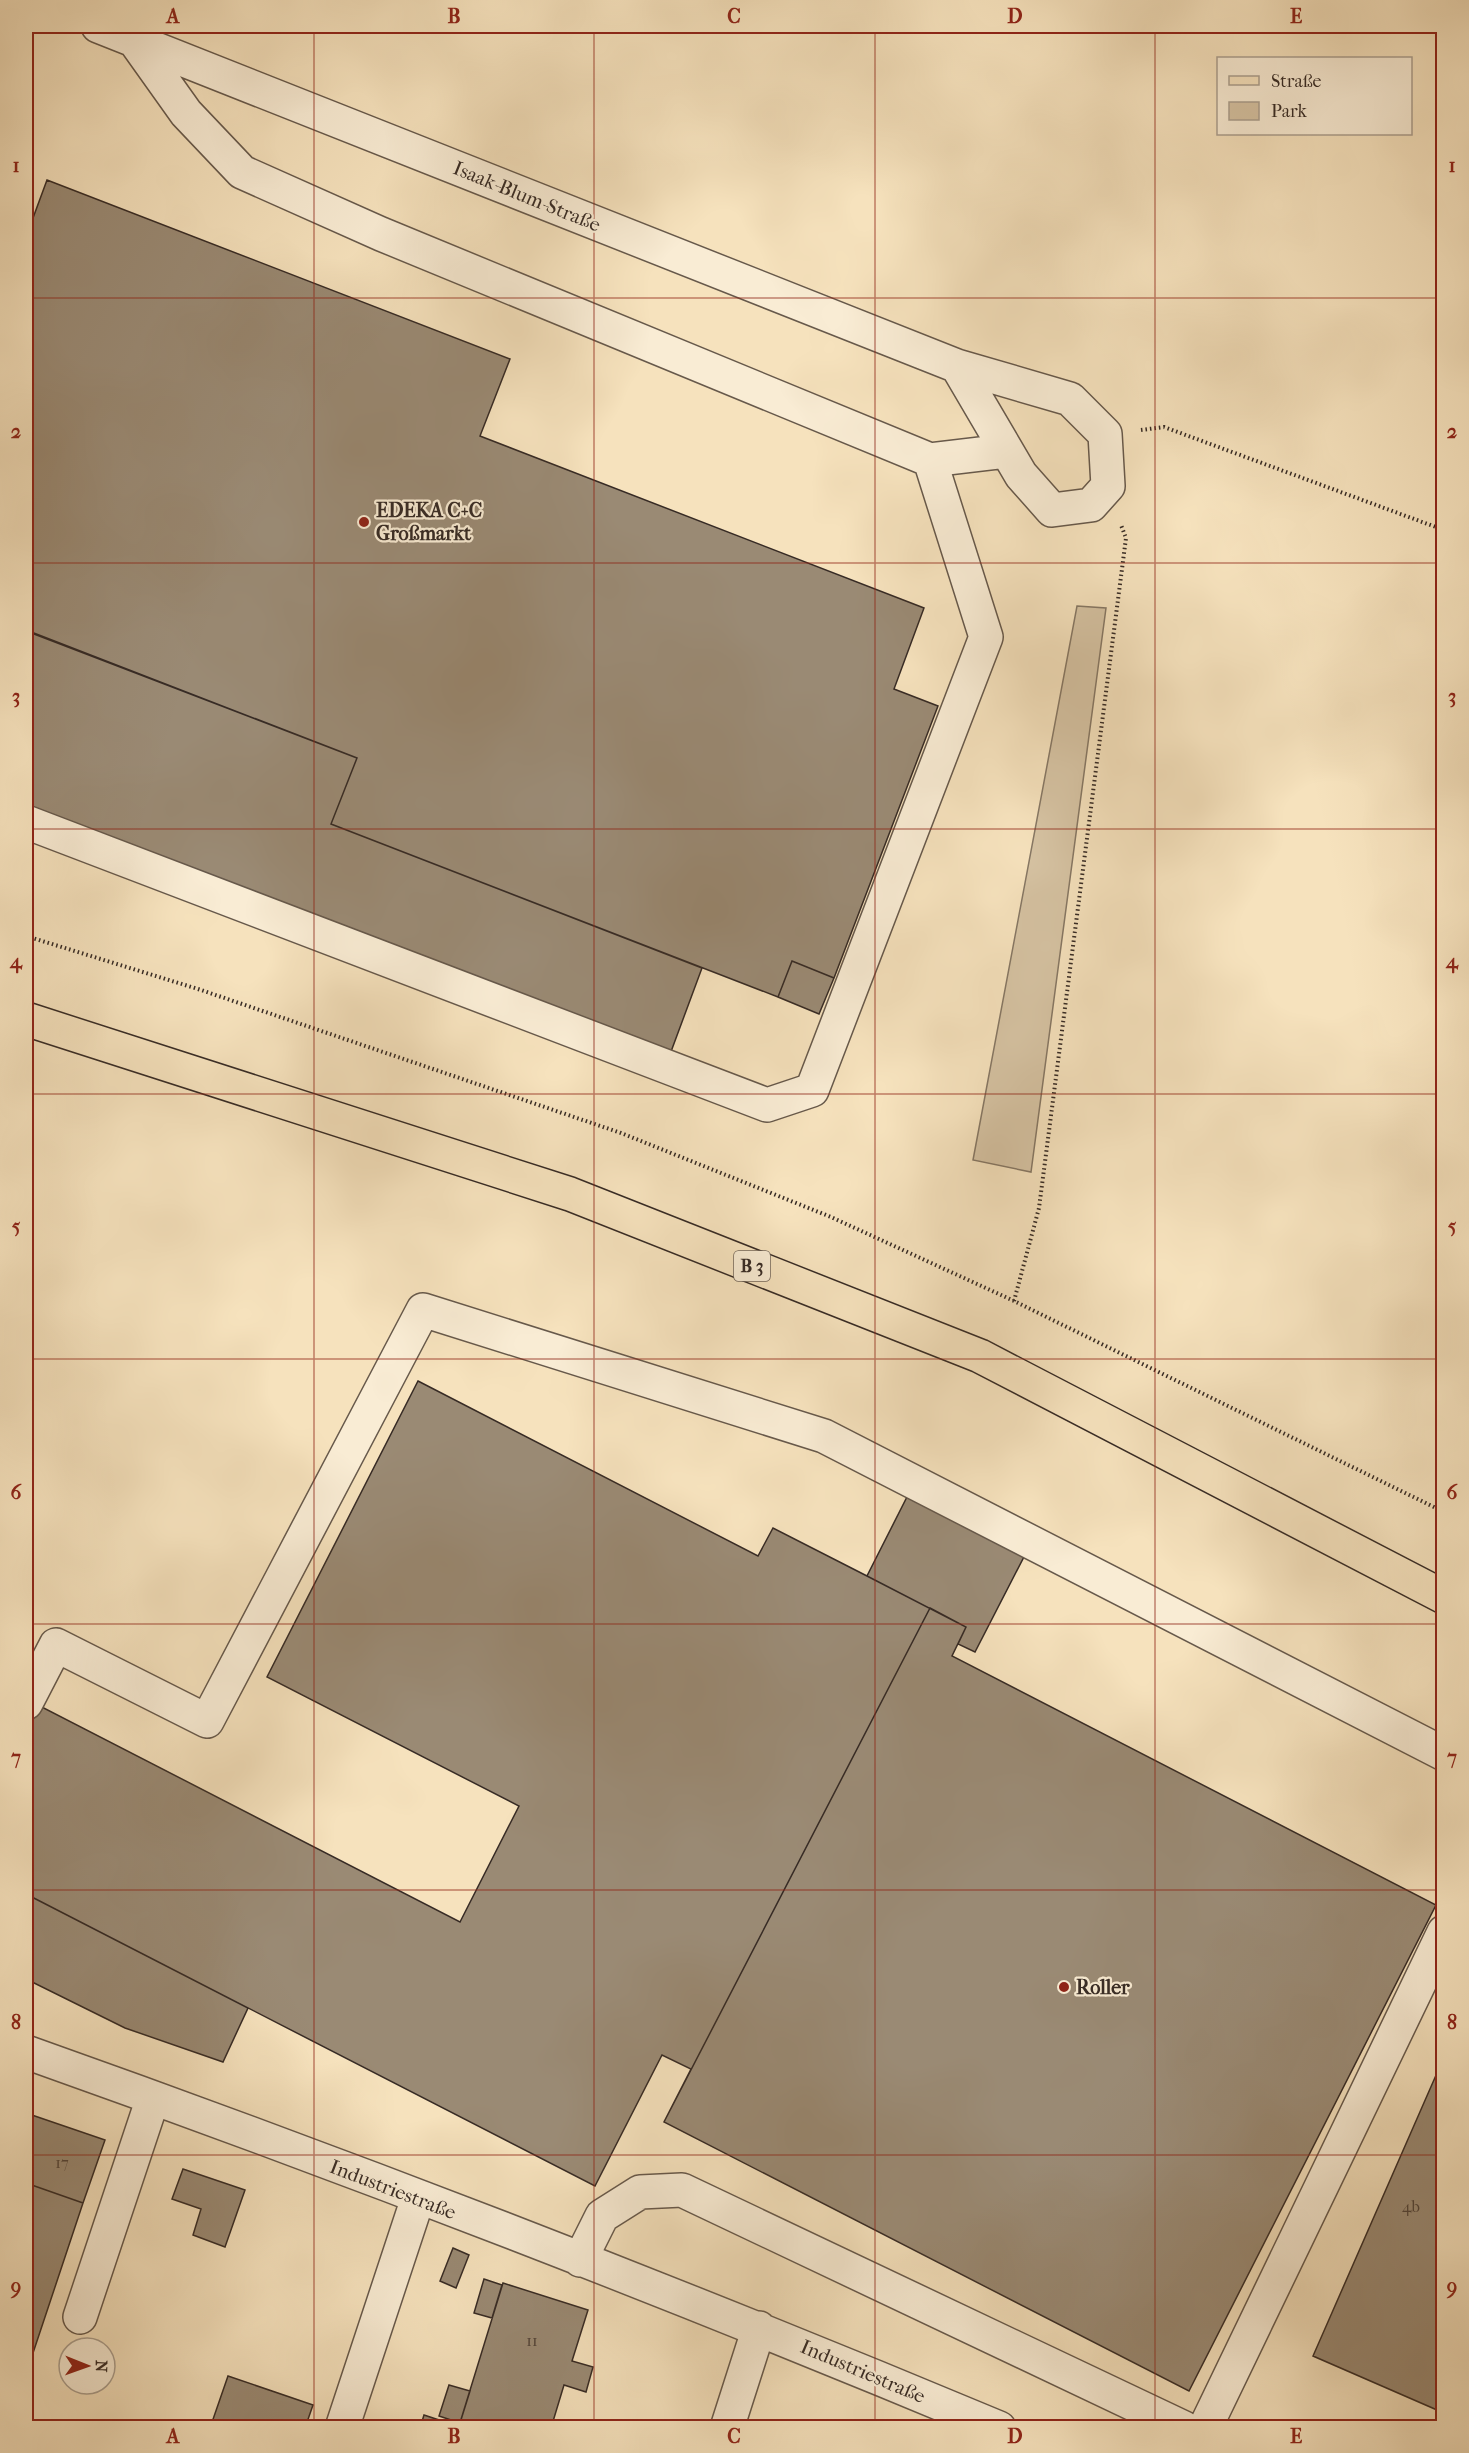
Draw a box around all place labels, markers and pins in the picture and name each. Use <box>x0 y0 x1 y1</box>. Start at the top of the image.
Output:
place label: EDEKA C+C Großmarkt <box>376 499 482 545</box>
marker: EDEKA C+C Großmarkt <box>357 515 371 529</box>
place label: Roller <box>1076 1976 1130 1999</box>
marker: Roller <box>1057 1980 1071 1994</box>

